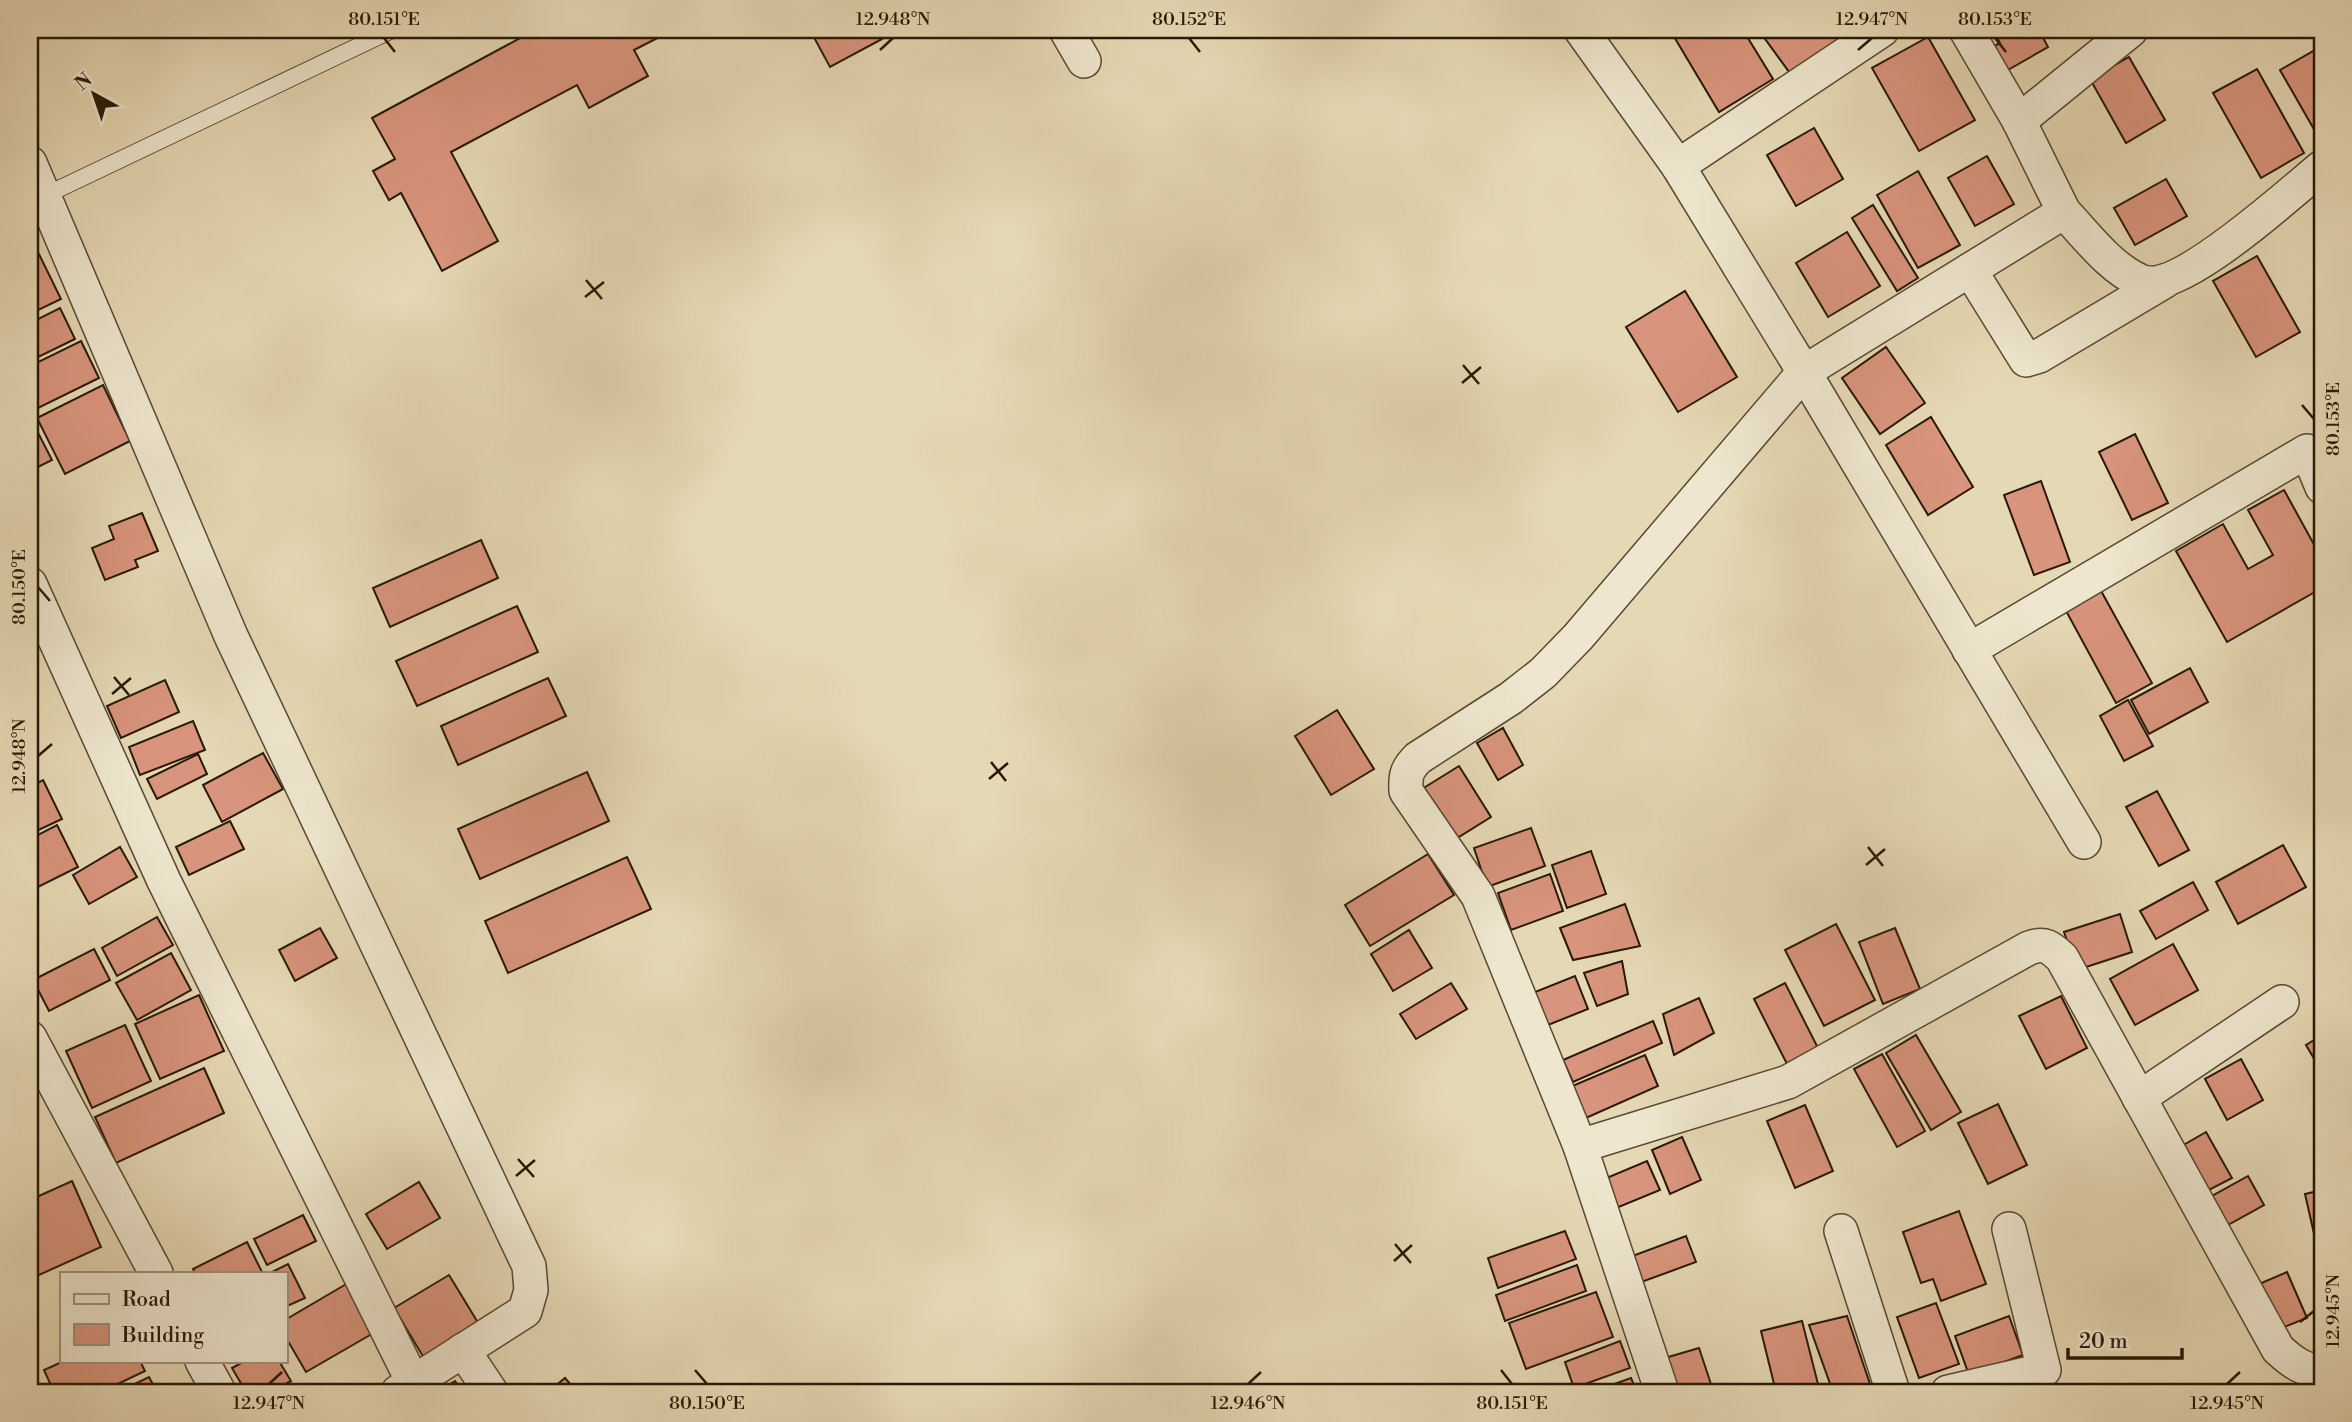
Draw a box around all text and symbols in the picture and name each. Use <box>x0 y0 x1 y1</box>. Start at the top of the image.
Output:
text: 80.151°E <box>348 8 420 31</box>
text: 12.948°N <box>856 8 931 31</box>
text: 80.152°E <box>1152 8 1226 31</box>
text: 12.947°N <box>1836 8 1909 31</box>
text: 80.153°E <box>1958 8 2032 31</box>
north arrow <box>60 60 130 130</box>
text: N <box>70 68 97 96</box>
text: 80.153°E <box>2322 382 2345 456</box>
text: 80.150°E <box>8 549 31 625</box>
text: 12.948°N <box>8 718 31 793</box>
legend <box>60 1272 287 1362</box>
text: 12.945°N <box>2322 1273 2345 1348</box>
text: Road <box>122 1287 171 1313</box>
scale bar <box>2068 1317 2182 1361</box>
text: Building <box>121 1323 204 1349</box>
text: 20 m <box>2079 1329 2128 1355</box>
text: 12.947°N <box>233 1392 306 1415</box>
text: 80.150°E <box>669 1392 745 1415</box>
text: 12.946°N <box>1211 1392 1286 1415</box>
text: 80.151°E <box>1476 1392 1548 1415</box>
text: 12.945°N <box>2190 1392 2265 1415</box>

